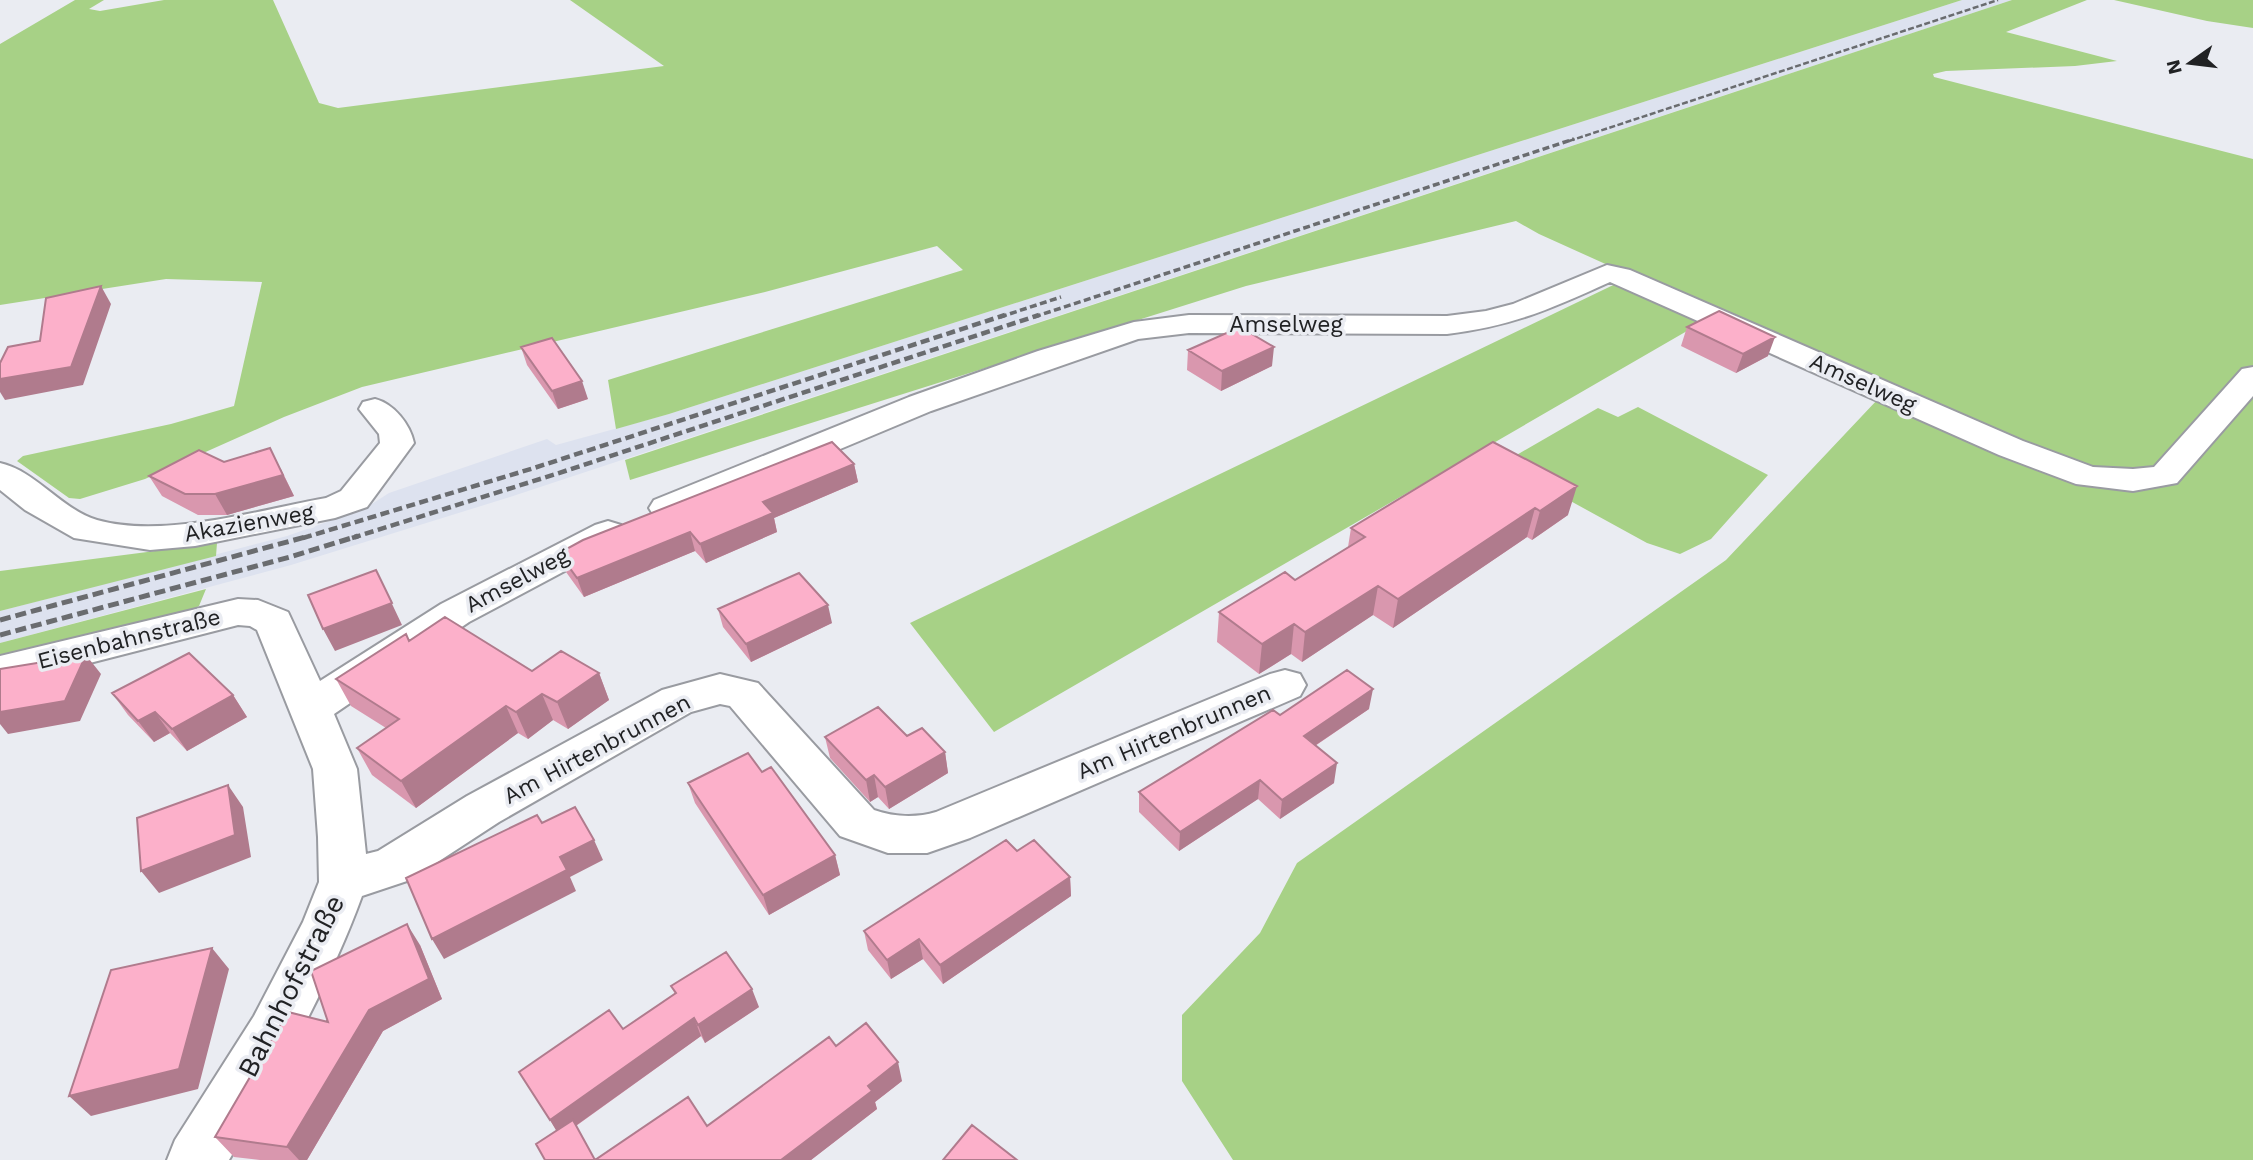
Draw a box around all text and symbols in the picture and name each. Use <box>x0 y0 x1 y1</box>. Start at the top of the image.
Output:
north arrow <box>2155 28 2225 98</box>
text: N <box>2161 57 2187 77</box>
street label: Amselweg <box>1229 311 1344 338</box>
street label: Amselweg <box>1806 348 1921 419</box>
street label: Akazienweg <box>182 498 317 548</box>
street label: Amselweg <box>461 541 574 619</box>
street label: Eisenbahnstraße <box>35 603 223 675</box>
street label: Am Hirtenbrunnen <box>1073 679 1275 785</box>
street label: Am Hirtenbrunnen <box>499 688 695 810</box>
street label: Bahnhofstraße <box>231 889 351 1083</box>

